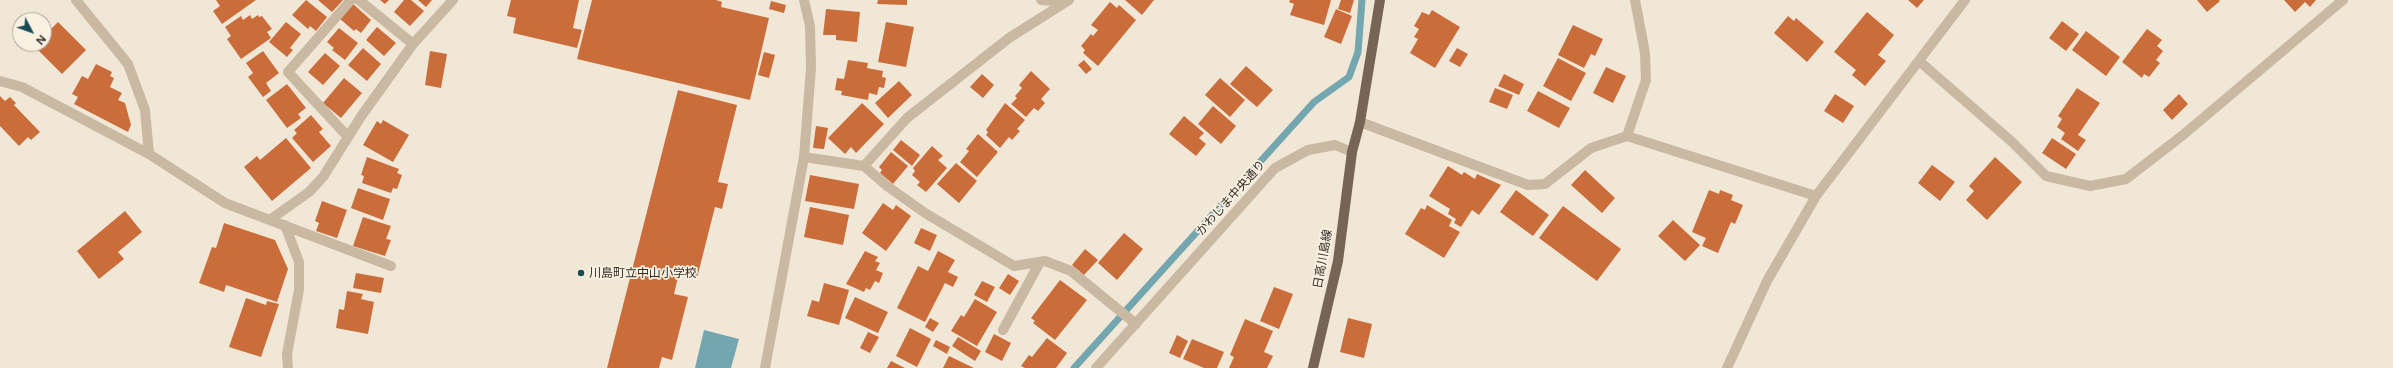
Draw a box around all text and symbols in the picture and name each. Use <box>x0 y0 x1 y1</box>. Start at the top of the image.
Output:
north arrow <box>12 12 52 52</box>
text: N <box>33 32 48 47</box>
street label: かわじま中央通り <box>1194 158 1268 238</box>
street label: 日高川島線 <box>1311 228 1335 290</box>
place label: 川島町立中山小学校 <box>589 266 697 280</box>
marker: 川島町立中山小学校 <box>576 268 586 278</box>

